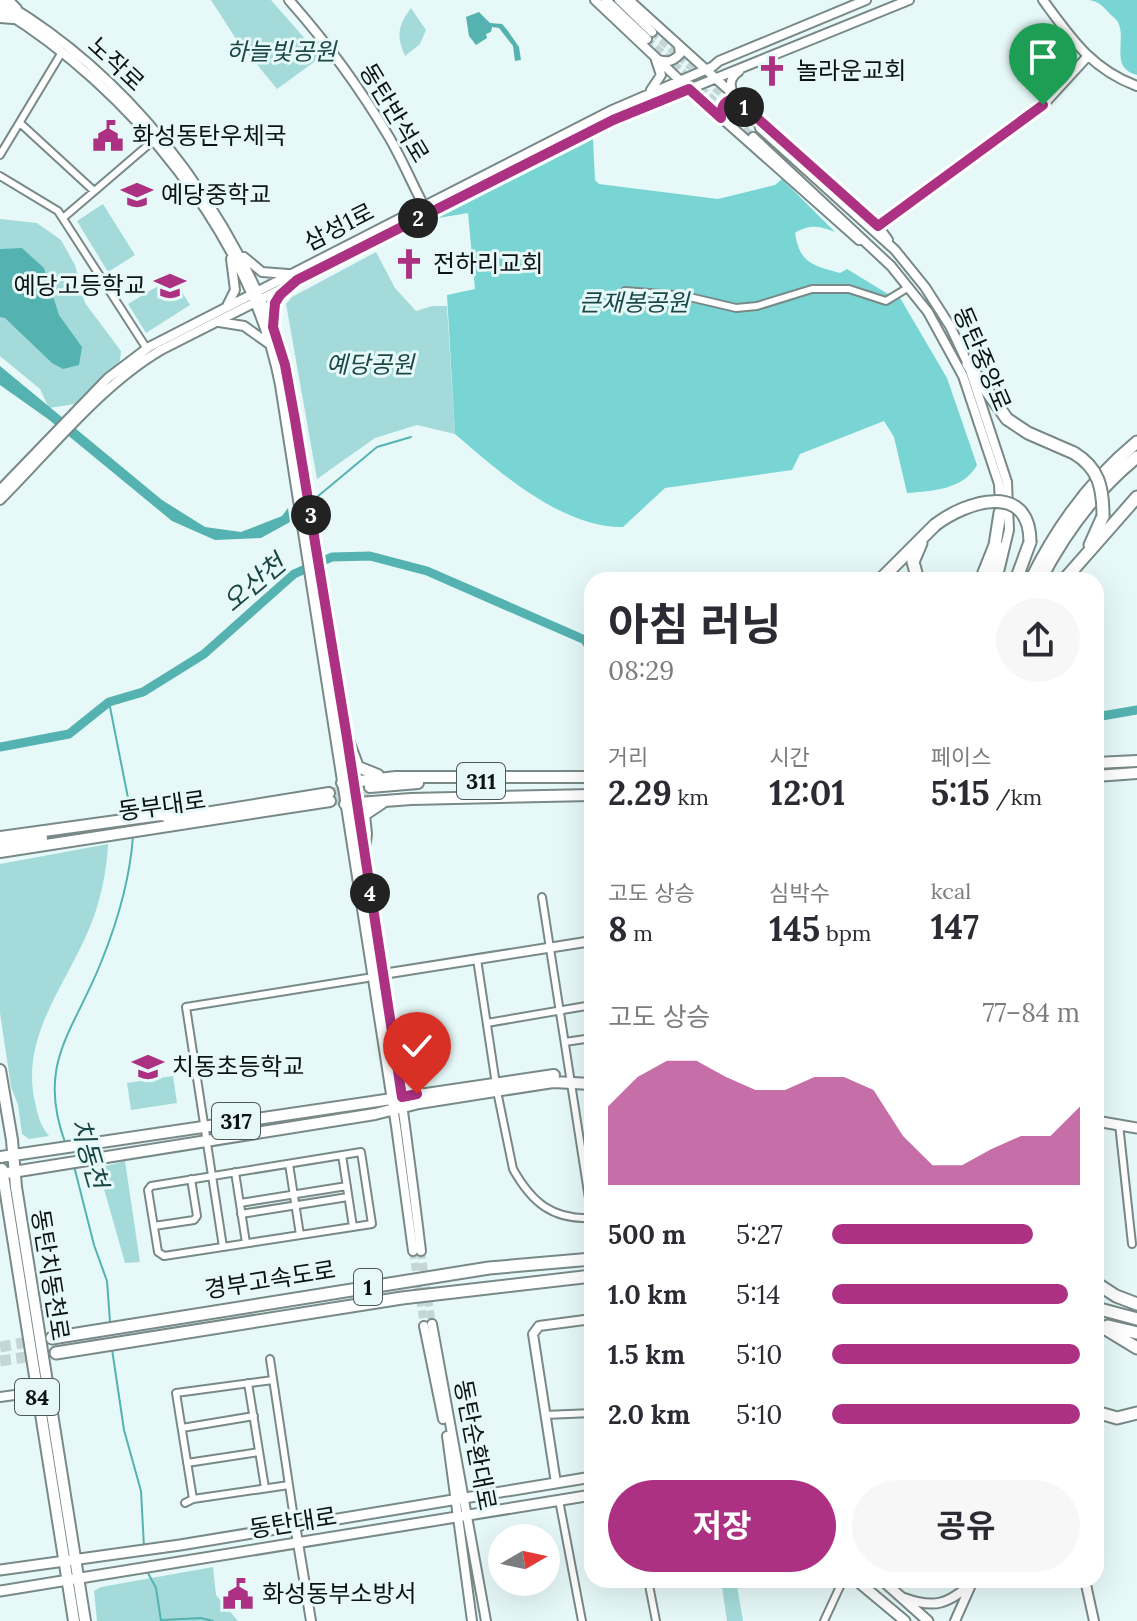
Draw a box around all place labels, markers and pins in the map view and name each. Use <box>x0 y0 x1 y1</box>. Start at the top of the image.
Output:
pin <box>1009 23 1077 105</box>
church icon: 놀라운교회 <box>755 54 789 88</box>
place label: 놀라운교회 <box>796 55 906 86</box>
pin: 1 <box>724 87 764 127</box>
public building icon: 화성동탄우체국 <box>91 119 125 153</box>
place label: 화성동탄우체국 <box>132 120 287 151</box>
school or university icon: 예당중학교 <box>120 178 154 212</box>
place label: 예당중학교 <box>161 179 271 210</box>
pin: 2 <box>398 198 438 238</box>
church icon: 전하리교회 <box>392 247 426 281</box>
place label: 전하리교회 <box>433 248 543 279</box>
school or university icon: 예당고등학교 <box>153 269 187 303</box>
place label: 예당고등학교 <box>14 270 146 301</box>
pin: 3 <box>291 495 331 535</box>
pin: 4 <box>350 873 390 913</box>
pin <box>383 1012 451 1094</box>
school or university icon: 치동초등학교 <box>131 1050 165 1084</box>
place label: 치동초등학교 <box>172 1051 304 1082</box>
public building icon: 화성동부소방서 <box>221 1577 255 1611</box>
place label: 화성동부소방서 <box>262 1578 417 1609</box>

